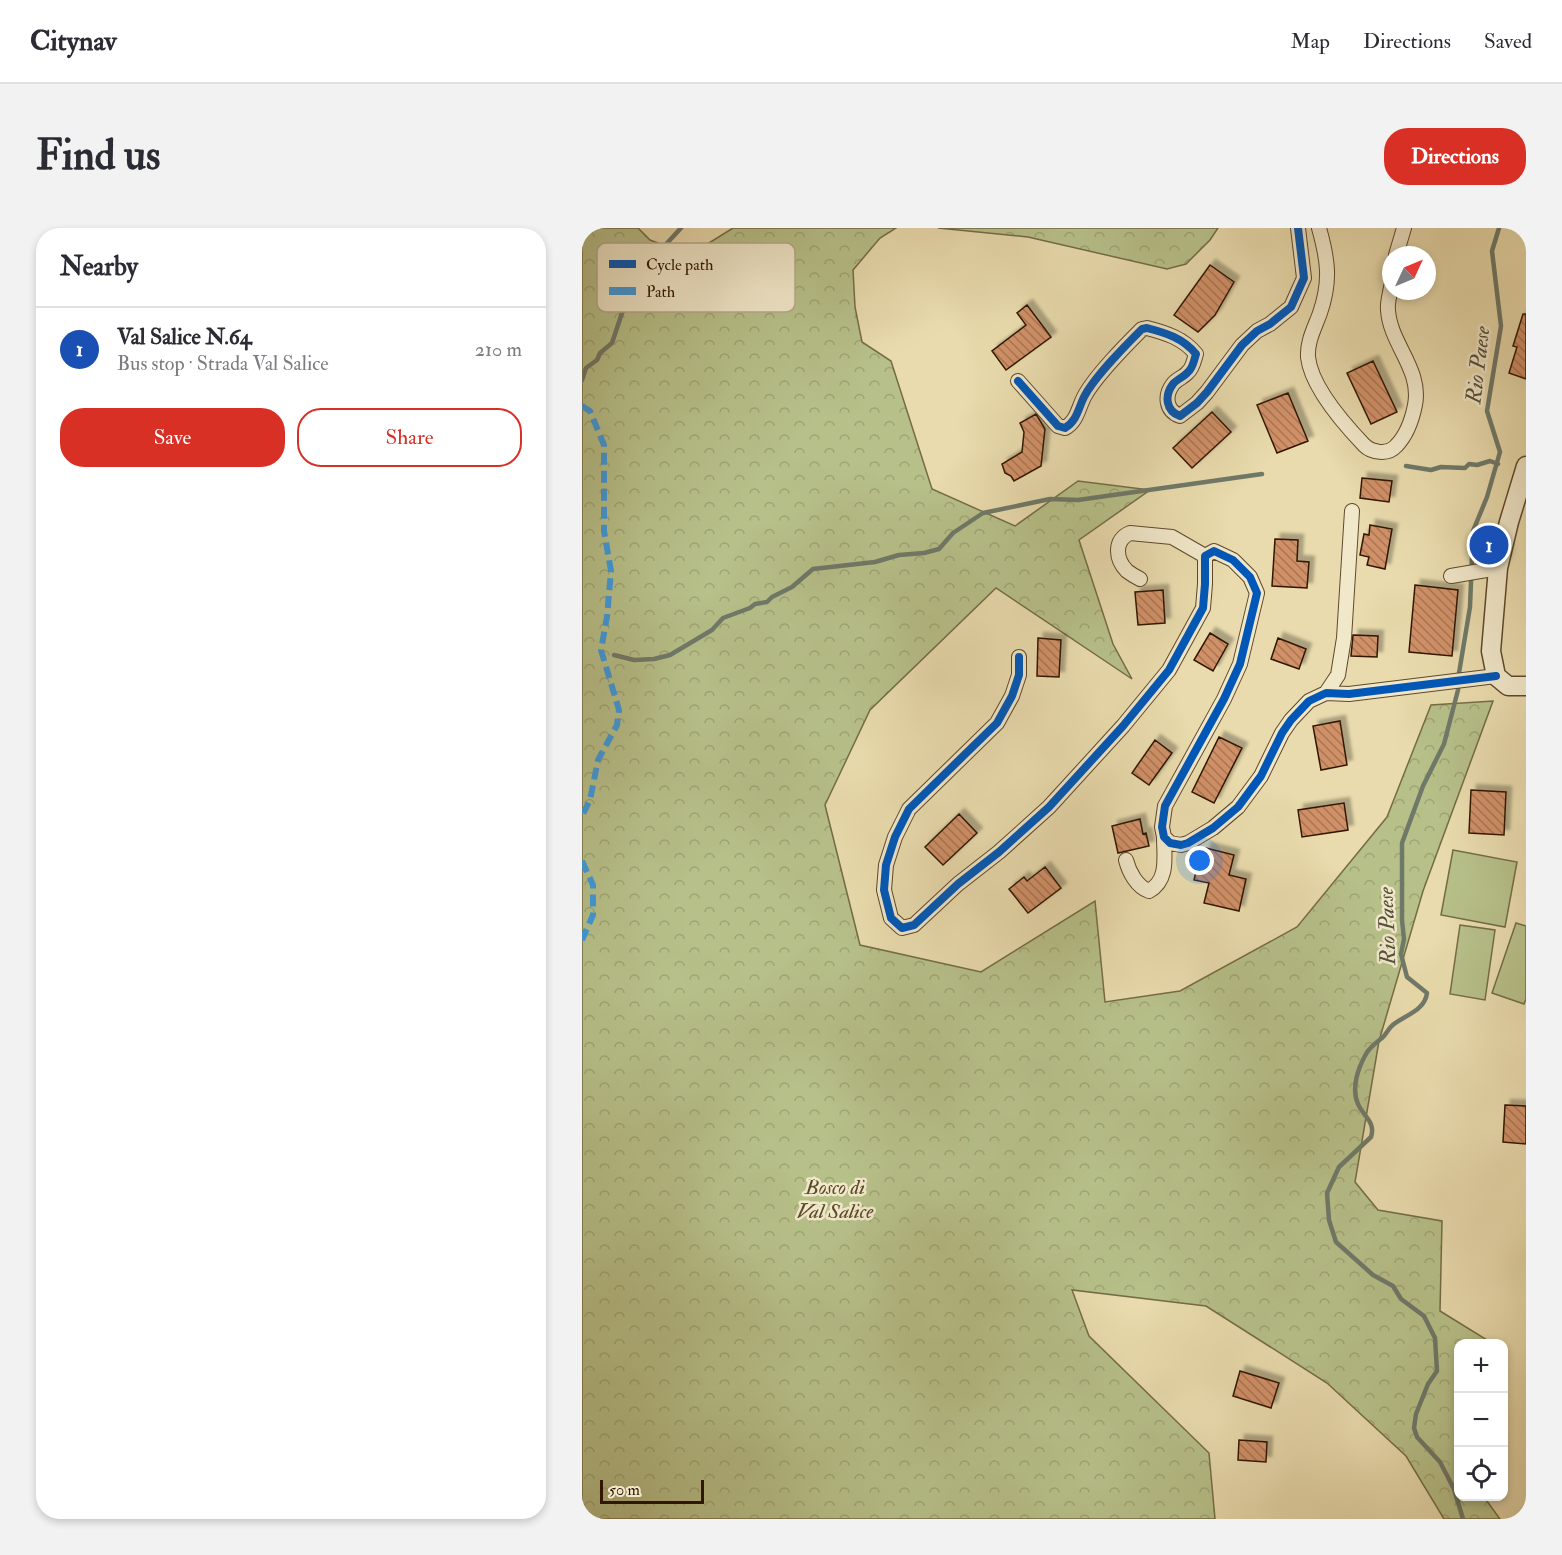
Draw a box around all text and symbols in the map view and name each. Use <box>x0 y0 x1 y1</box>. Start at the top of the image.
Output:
text: Citynav <box>30 24 117 59</box>
text: Map <box>1290 28 1330 55</box>
text: Directions <box>1363 28 1451 55</box>
text: Saved <box>1484 28 1532 55</box>
button: Directions <box>1384 128 1526 185</box>
text: Find us <box>36 130 160 182</box>
legend <box>597 243 795 312</box>
north arrow <box>1382 246 1436 300</box>
text: Nearby <box>60 251 138 283</box>
text: Cycle path <box>646 255 714 276</box>
text: Path <box>646 282 676 302</box>
text: Val Salice N.64 <box>117 323 252 351</box>
water label: Rio Paese <box>1459 324 1497 406</box>
text: 1 <box>76 337 83 362</box>
text: 210 m <box>475 337 522 362</box>
text: Bus stop · Strada Val Salice <box>117 351 329 376</box>
button: Save <box>60 408 285 467</box>
button: Share <box>297 408 522 467</box>
pin: 1 <box>1470 522 1508 568</box>
your location <box>1185 846 1214 875</box>
water label: Rio Paese <box>1372 886 1402 966</box>
park label: Bosco di Val Salice <box>797 1174 874 1225</box>
map controls <box>1454 1339 1508 1501</box>
button: + <box>1454 1339 1508 1393</box>
button: − <box>1454 1393 1508 1447</box>
button: locate <box>1454 1447 1508 1501</box>
scale bar <box>600 1477 704 1504</box>
text: 50 m <box>609 1480 640 1500</box>

